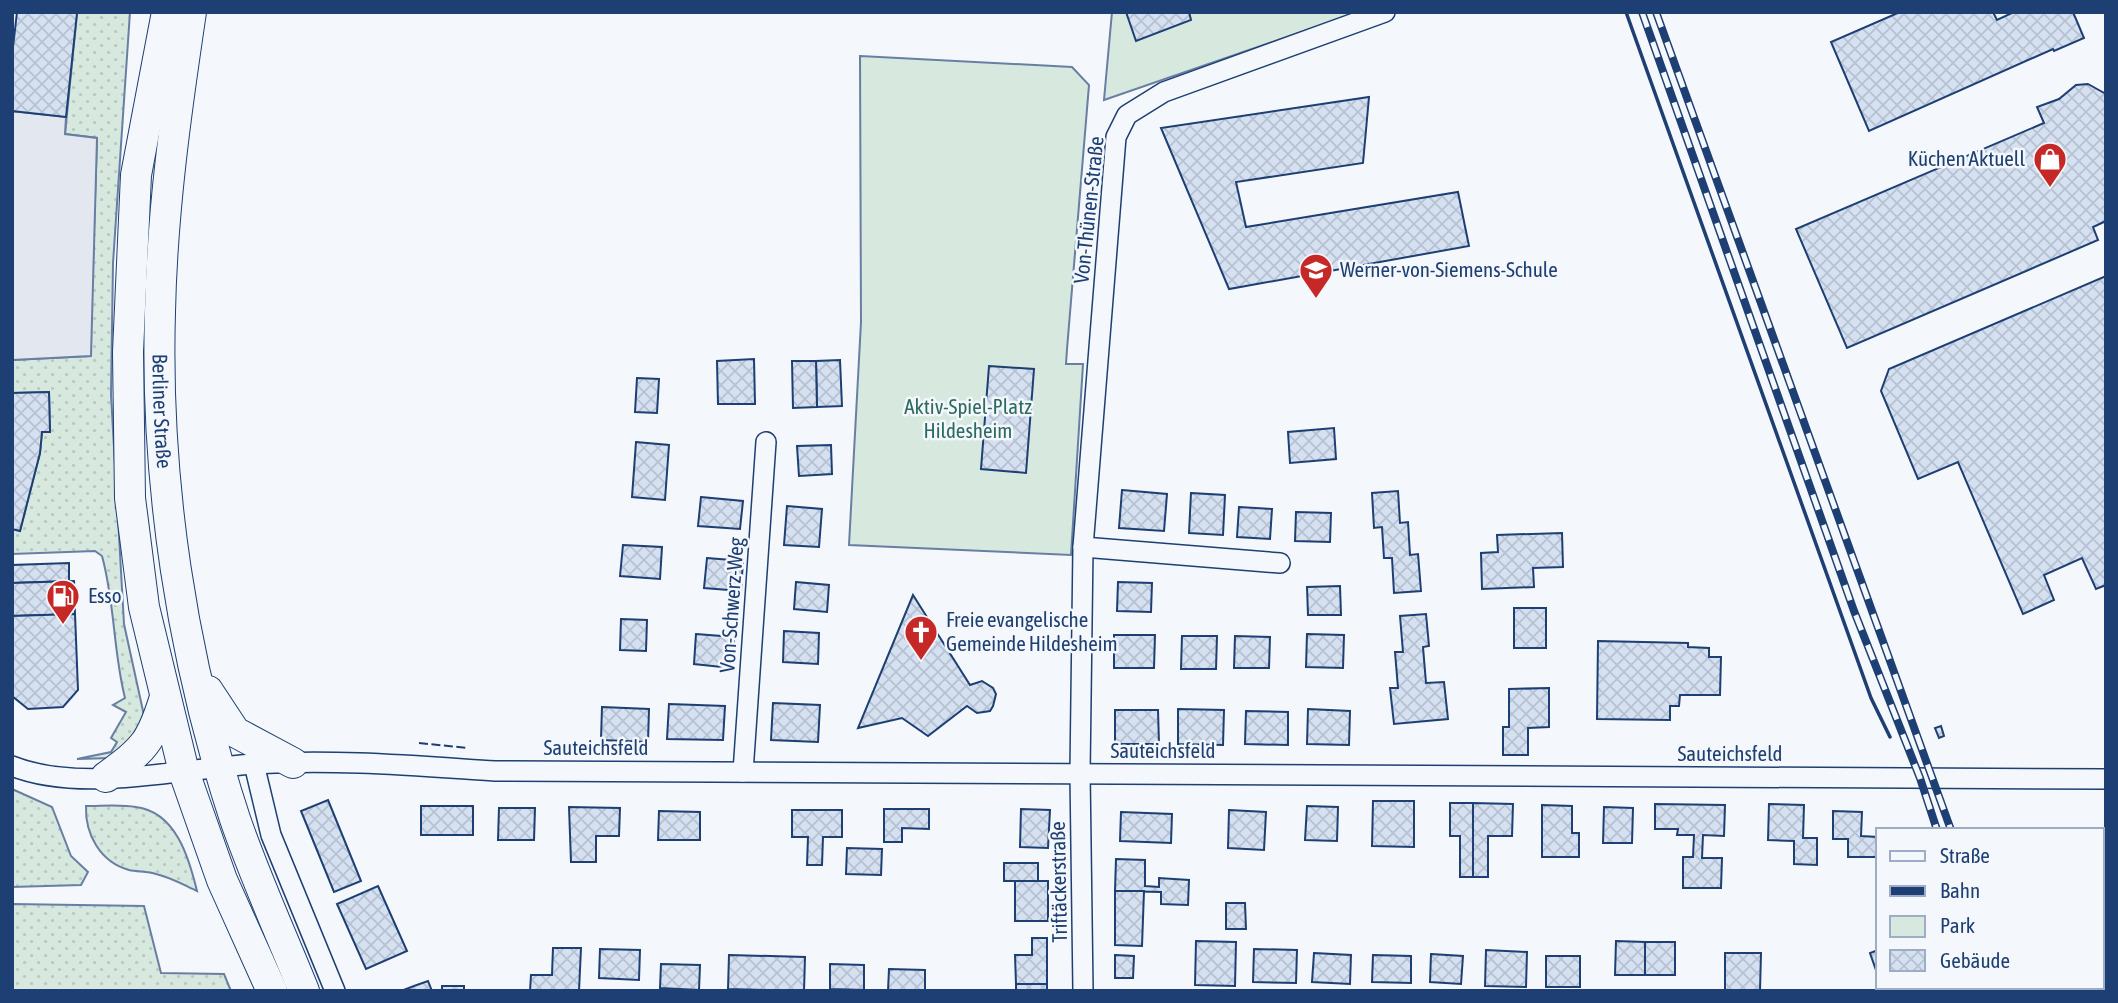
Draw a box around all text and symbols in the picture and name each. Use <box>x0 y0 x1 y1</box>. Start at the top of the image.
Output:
street label: Von-Thünen-Straße <box>1068 135 1108 285</box>
shop icon: Küchen Aktuell <box>2031 140 2069 189</box>
place label: Küchen Aktuell <box>1908 146 2025 170</box>
school or university icon: Werner-von-Siemens-Schule <box>1297 251 1335 300</box>
place label: Werner-von-Siemens-Schule <box>1340 257 1558 281</box>
street label: Berliner Straße <box>148 354 177 469</box>
park label: Aktiv-Spiel-Platz Hildesheim <box>904 394 1032 442</box>
street label: Von-Schwerz-Weg <box>714 536 748 673</box>
fuel station icon: Esso <box>44 577 82 626</box>
place label: Esso <box>88 583 122 607</box>
place label: Freie evangelische Gemeinde Hildesheim <box>946 607 1118 655</box>
church icon: Freie evangelische Gemeinde Hildesheim <box>902 613 940 662</box>
street label: Sauteichsfeld <box>544 735 648 759</box>
street label: Sauteichsfeld <box>1111 738 1215 762</box>
street label: Sauteichsfeld <box>1678 741 1782 765</box>
street label: Triftäckerstraße <box>1045 821 1071 943</box>
legend <box>1876 828 2104 989</box>
text: Straße <box>1940 843 1990 867</box>
text: Bahn <box>1940 878 1980 902</box>
text: Park <box>1940 913 1975 937</box>
text: Gebäude <box>1940 948 2010 972</box>

